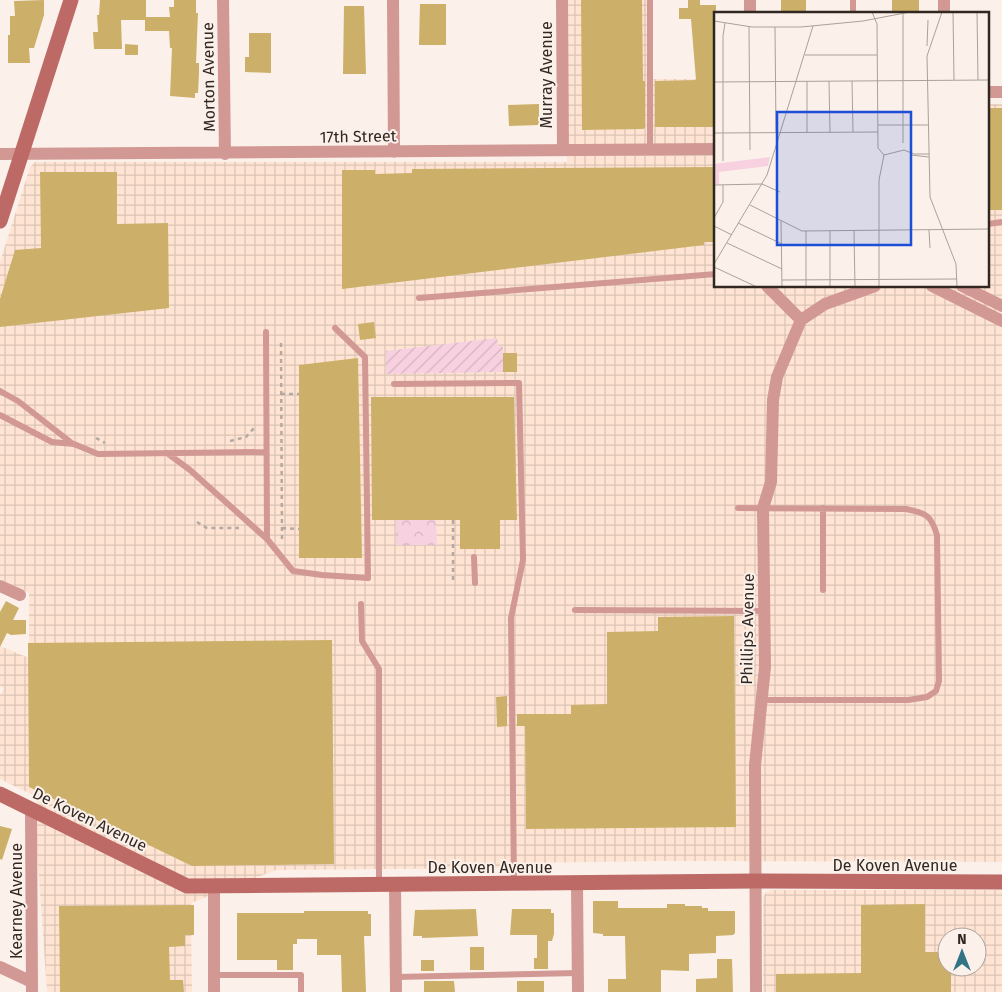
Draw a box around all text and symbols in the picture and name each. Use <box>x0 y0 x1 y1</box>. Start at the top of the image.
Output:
inset map <box>714 12 990 288</box>
street label: Murray Avenue <box>537 21 556 129</box>
street label: Morton Avenue <box>198 22 219 132</box>
street label: 17th Street <box>319 126 397 147</box>
street label: Phillips Avenue <box>737 573 758 685</box>
street label: De Koven Avenue <box>29 784 150 855</box>
street label: Kearney Avenue <box>7 843 26 959</box>
street label: De Koven Avenue <box>833 856 958 875</box>
street label: De Koven Avenue <box>428 858 553 877</box>
north arrow <box>937 927 987 977</box>
text: N <box>957 931 967 948</box>

